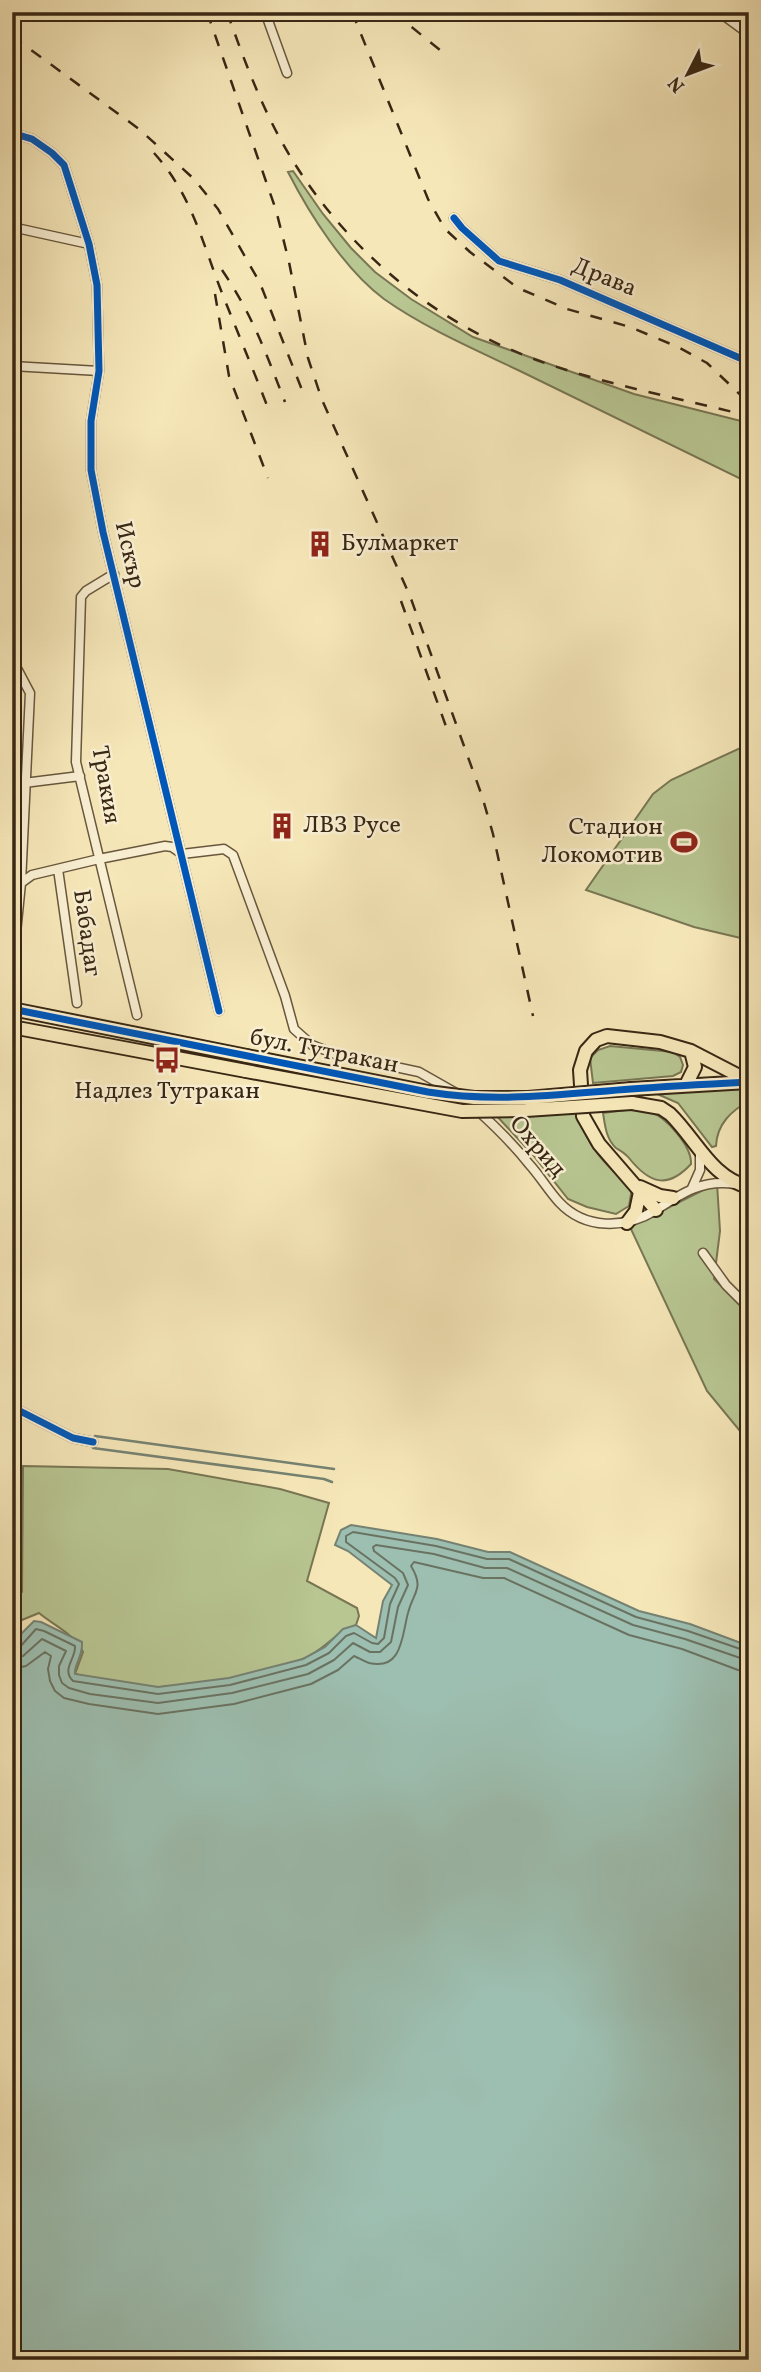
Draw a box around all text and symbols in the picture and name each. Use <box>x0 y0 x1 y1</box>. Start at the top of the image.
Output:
north arrow <box>652 38 722 108</box>
text: N <box>662 70 691 98</box>
street label: Драва <box>566 250 642 306</box>
street label: Искър <box>105 518 153 592</box>
place label: Булмаркет <box>341 527 458 561</box>
building icon: Булмаркет <box>305 529 335 559</box>
street label: Тракия <box>81 743 129 827</box>
place label: ЛВЗ Русе <box>303 809 401 843</box>
building icon: ЛВЗ Русе <box>267 811 297 841</box>
place label: Стадион Локомотив <box>541 811 663 873</box>
sports icon: Стадион Локомотив <box>669 827 699 857</box>
street label: Бабадаг <box>63 887 109 979</box>
street label: бул. Тутракан <box>247 1021 401 1083</box>
bus stop icon: Надлез Тутракан <box>152 1045 182 1075</box>
place label: Надлез Тутракан <box>74 1075 260 1109</box>
street label: Охрид <box>501 1109 574 1186</box>

